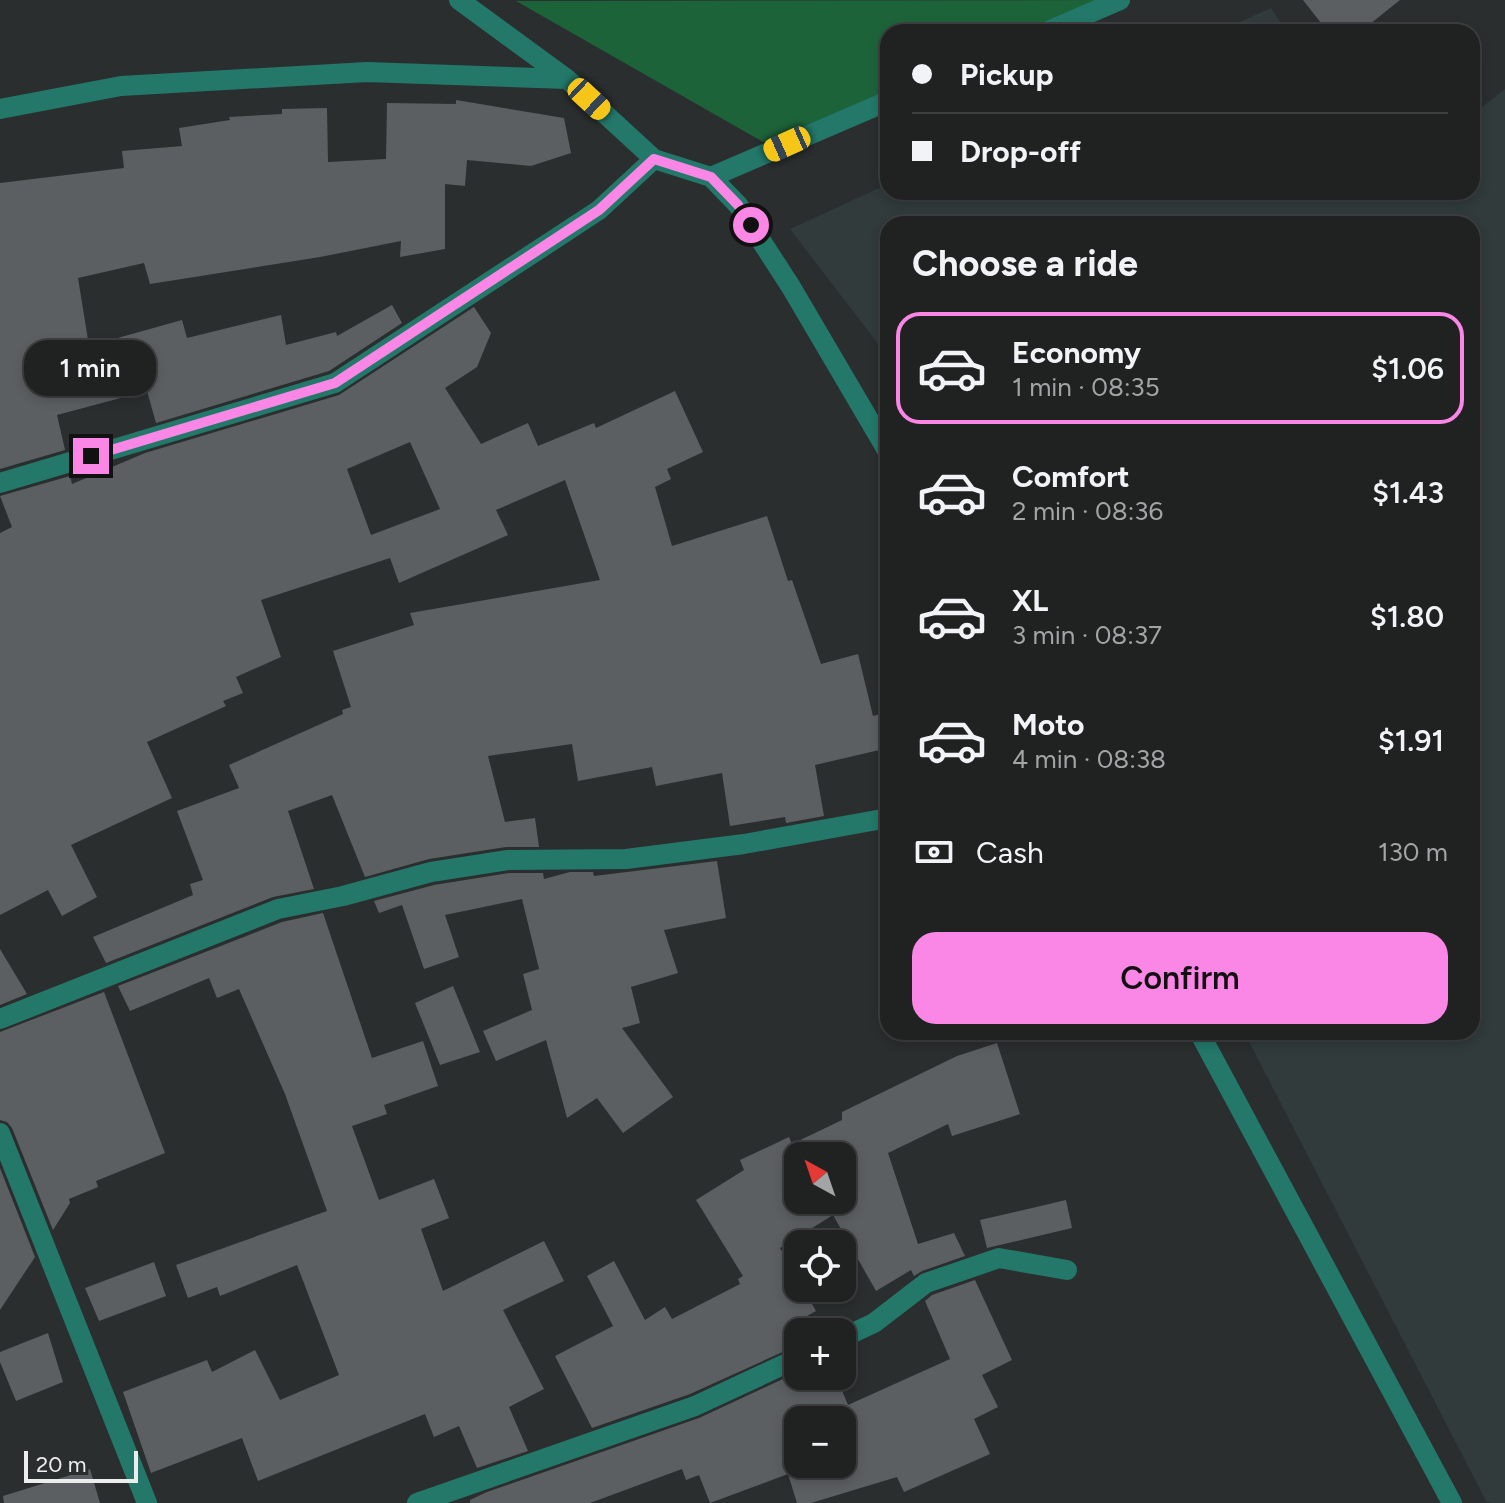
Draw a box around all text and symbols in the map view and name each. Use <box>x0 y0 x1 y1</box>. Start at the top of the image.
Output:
text: Pickup <box>960 56 1054 93</box>
car <box>563 74 615 124</box>
car <box>760 123 814 165</box>
text: Drop-off <box>960 133 1081 170</box>
route start <box>733 207 769 243</box>
text: Choose a ride <box>912 242 1138 285</box>
icon: car <box>916 332 988 404</box>
text: Economy <box>1012 334 1141 371</box>
callout: 1 min <box>25 340 157 396</box>
text: $1.06 <box>1371 350 1444 387</box>
text: 1 min <box>60 352 120 384</box>
text: 1 min · 08:35 <box>1012 371 1160 403</box>
route end <box>73 438 109 474</box>
icon: car <box>916 456 988 528</box>
text: Comfort <box>1012 458 1130 495</box>
text: $1.43 <box>1372 474 1444 511</box>
text: 2 min · 08:36 <box>1012 495 1163 527</box>
icon: car <box>916 580 988 652</box>
text: XL <box>1012 582 1048 619</box>
text: $1.80 <box>1370 598 1444 635</box>
text: 3 min · 08:37 <box>1012 619 1162 651</box>
icon: car <box>916 704 988 776</box>
text: Moto <box>1012 706 1084 743</box>
text: $1.91 <box>1378 722 1444 759</box>
text: 4 min · 08:38 <box>1012 743 1166 775</box>
icon: cash <box>912 830 956 874</box>
text: Cash <box>976 834 1044 871</box>
text: 130 m <box>1378 836 1448 868</box>
button: Confirm <box>912 932 1448 1024</box>
north arrow <box>784 1142 856 1214</box>
map controls <box>784 1142 856 1478</box>
button: locate <box>784 1230 856 1302</box>
button: + <box>784 1318 856 1390</box>
button: − <box>784 1406 856 1478</box>
scale bar <box>24 1447 138 1483</box>
text: 20 m <box>36 1451 87 1478</box>

